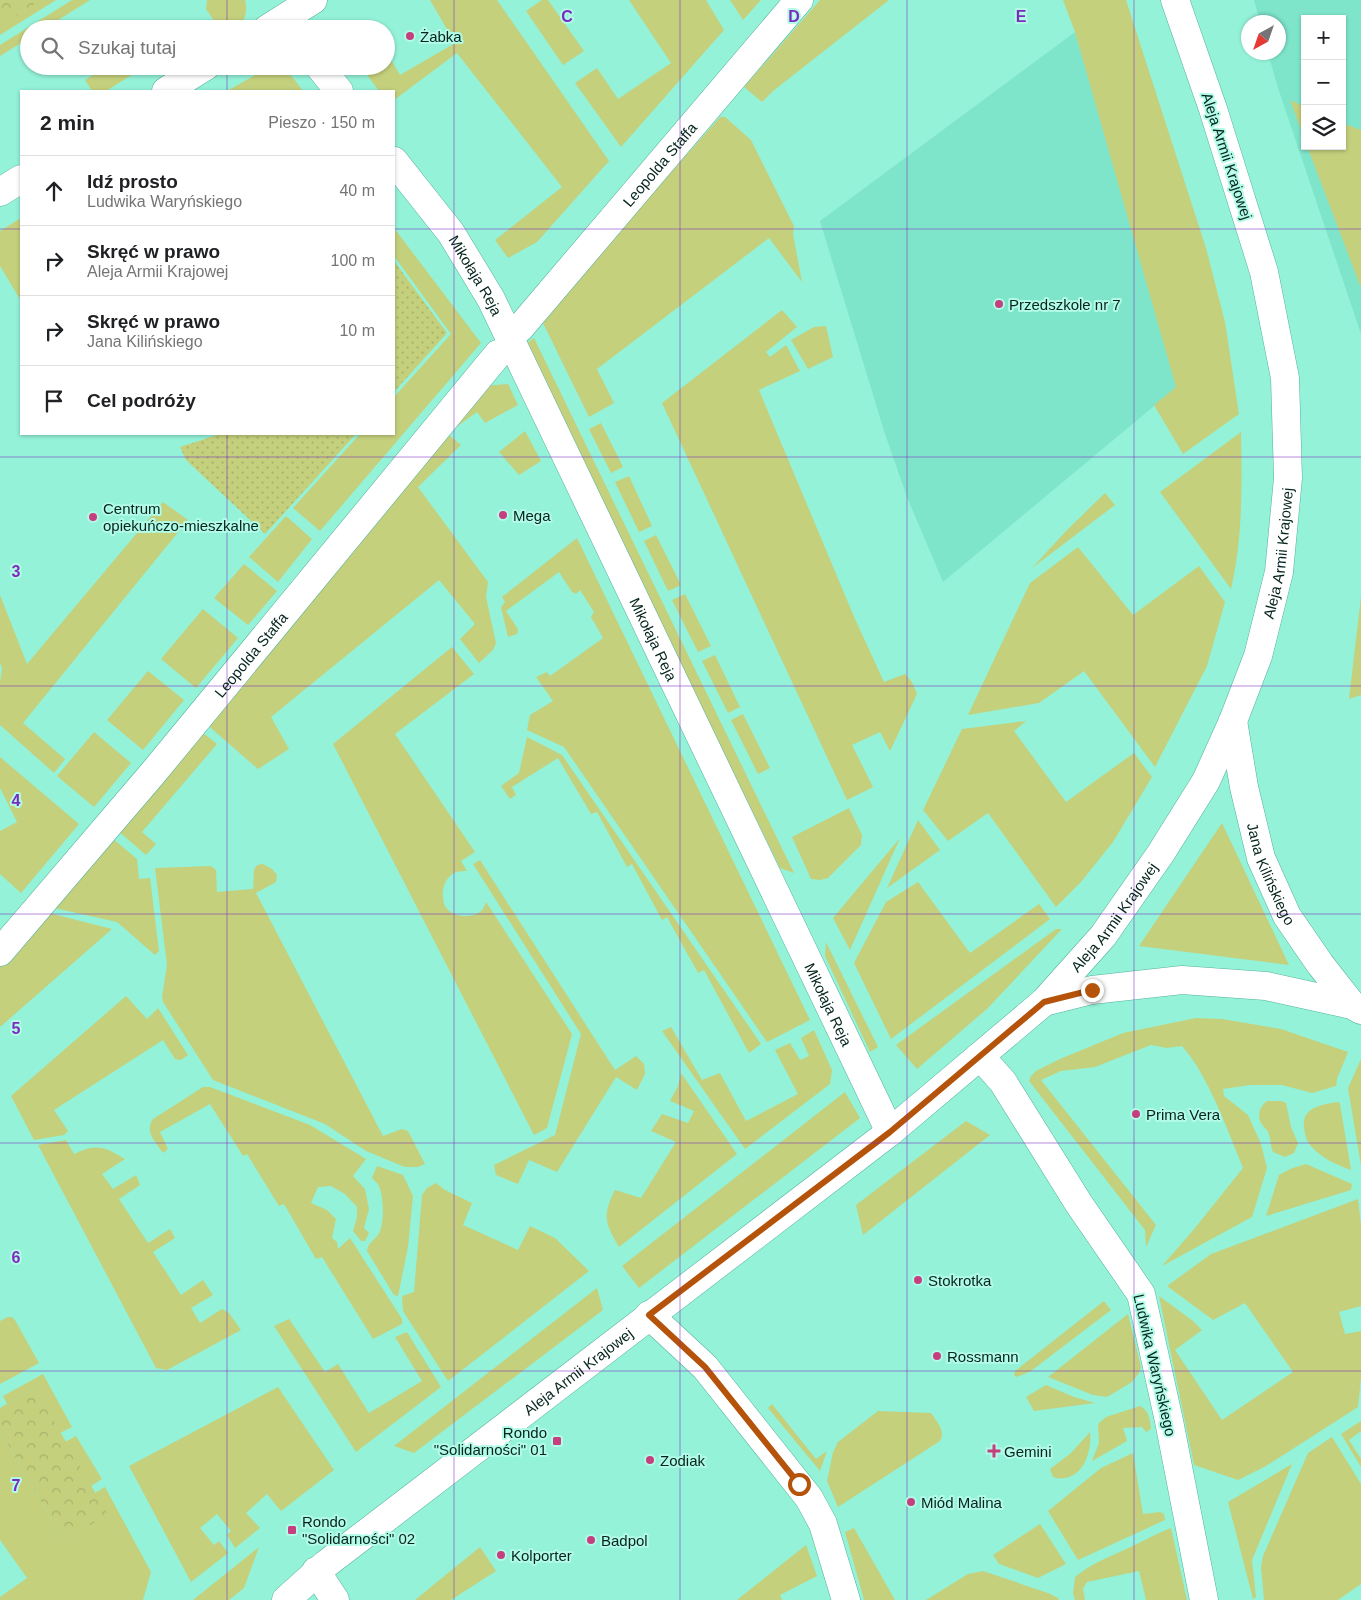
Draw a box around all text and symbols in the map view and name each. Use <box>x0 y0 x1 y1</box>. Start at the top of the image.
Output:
text: C <box>561 8 573 25</box>
text: D <box>788 8 800 25</box>
text: E <box>1016 8 1027 25</box>
north arrow <box>1241 15 1286 60</box>
map controls <box>1301 15 1346 150</box>
button: + <box>1301 15 1346 60</box>
search box <box>20 20 395 75</box>
place label: Żabka <box>420 28 462 45</box>
marker: Żabka <box>404 30 416 42</box>
icon: search <box>38 34 66 62</box>
text: Szukaj tutaj <box>78 37 176 58</box>
button: − <box>1301 60 1346 105</box>
street label: Aleja Armii Krajowej <box>1198 90 1256 222</box>
button: layers <box>1301 105 1346 150</box>
text: 2 min <box>40 111 95 134</box>
text: Pieszo · 150 m <box>268 114 375 131</box>
street label: Leopolda Staffa <box>619 118 700 210</box>
text: Idź prosto <box>87 171 178 192</box>
icon: ahead <box>40 177 68 205</box>
text: 40 m <box>339 182 375 199</box>
text: Ludwika Waryńskiego <box>87 193 242 210</box>
street label: Mikołaja Reja <box>446 232 506 319</box>
text: Skręć w prawo <box>87 241 220 262</box>
icon: right <box>40 247 68 275</box>
text: 100 m <box>331 252 375 269</box>
text: Aleja Armii Krajowej <box>87 263 228 280</box>
place label: Przedszkole nr 7 <box>1009 296 1121 313</box>
marker: Przedszkole nr 7 <box>993 298 1005 310</box>
text: Skręć w prawo <box>87 311 220 332</box>
icon: right <box>40 317 68 345</box>
text: 10 m <box>339 322 375 339</box>
text: Jana Kilińskiego <box>87 333 203 350</box>
icon: arrive <box>40 387 68 415</box>
text: Cel podróży <box>87 390 196 411</box>
street label: Aleja Armii Krajowej <box>1259 487 1296 620</box>
place label: Centrum opiekuńczo-mieszkalne <box>103 500 259 534</box>
place label: Mega <box>513 507 551 524</box>
marker: Mega <box>497 509 509 521</box>
marker: Centrum opiekuńczo-mieszkalne <box>87 511 99 523</box>
text: 3 <box>12 563 21 580</box>
street label: Mikołaja Reja <box>627 595 681 684</box>
street label: Leopolda Staffa <box>211 608 291 700</box>
text: 4 <box>12 792 21 809</box>
street label: Jana Kilińskiego <box>1244 821 1299 928</box>
street label: Aleja Armii Krajowej <box>1067 859 1160 975</box>
street label: Mikołaja Reja <box>802 960 856 1049</box>
route end <box>1081 979 1104 1002</box>
text: 5 <box>12 1020 21 1037</box>
place label: Prima Vera <box>1146 1106 1221 1123</box>
marker: Prima Vera <box>1130 1108 1142 1120</box>
text: 6 <box>12 1249 21 1266</box>
place label: Stokrotka <box>928 1272 992 1289</box>
marker: Stokrotka <box>912 1274 924 1286</box>
street label: Ludwika Waryńskiego <box>1130 1292 1180 1438</box>
street label: Aleja Armii Krajowej <box>520 1324 636 1418</box>
place label: Rossmann <box>947 1348 1019 1365</box>
marker: Rossmann <box>931 1350 943 1362</box>
place label: Rondo "Solidarności" 01 <box>434 1424 547 1458</box>
marker: Rondo "Solidarności" 01 <box>551 1435 563 1447</box>
place label: Gemini <box>1004 1443 1052 1460</box>
marker: Gemini <box>988 1445 1000 1457</box>
place label: Zodiak <box>660 1452 706 1469</box>
marker: Zodiak <box>644 1454 656 1466</box>
route start <box>788 1473 811 1496</box>
text: 7 <box>12 1477 21 1494</box>
place label: Miód Malina <box>921 1494 1003 1511</box>
marker: Miód Malina <box>905 1496 917 1508</box>
place label: Rondo "Solidarności" 02 <box>302 1513 415 1547</box>
marker: Rondo "Solidarności" 02 <box>286 1524 298 1536</box>
place label: Badpol <box>601 1532 648 1549</box>
marker: Badpol <box>585 1534 597 1546</box>
place label: Kolporter <box>511 1547 572 1564</box>
marker: Kolporter <box>495 1549 507 1561</box>

